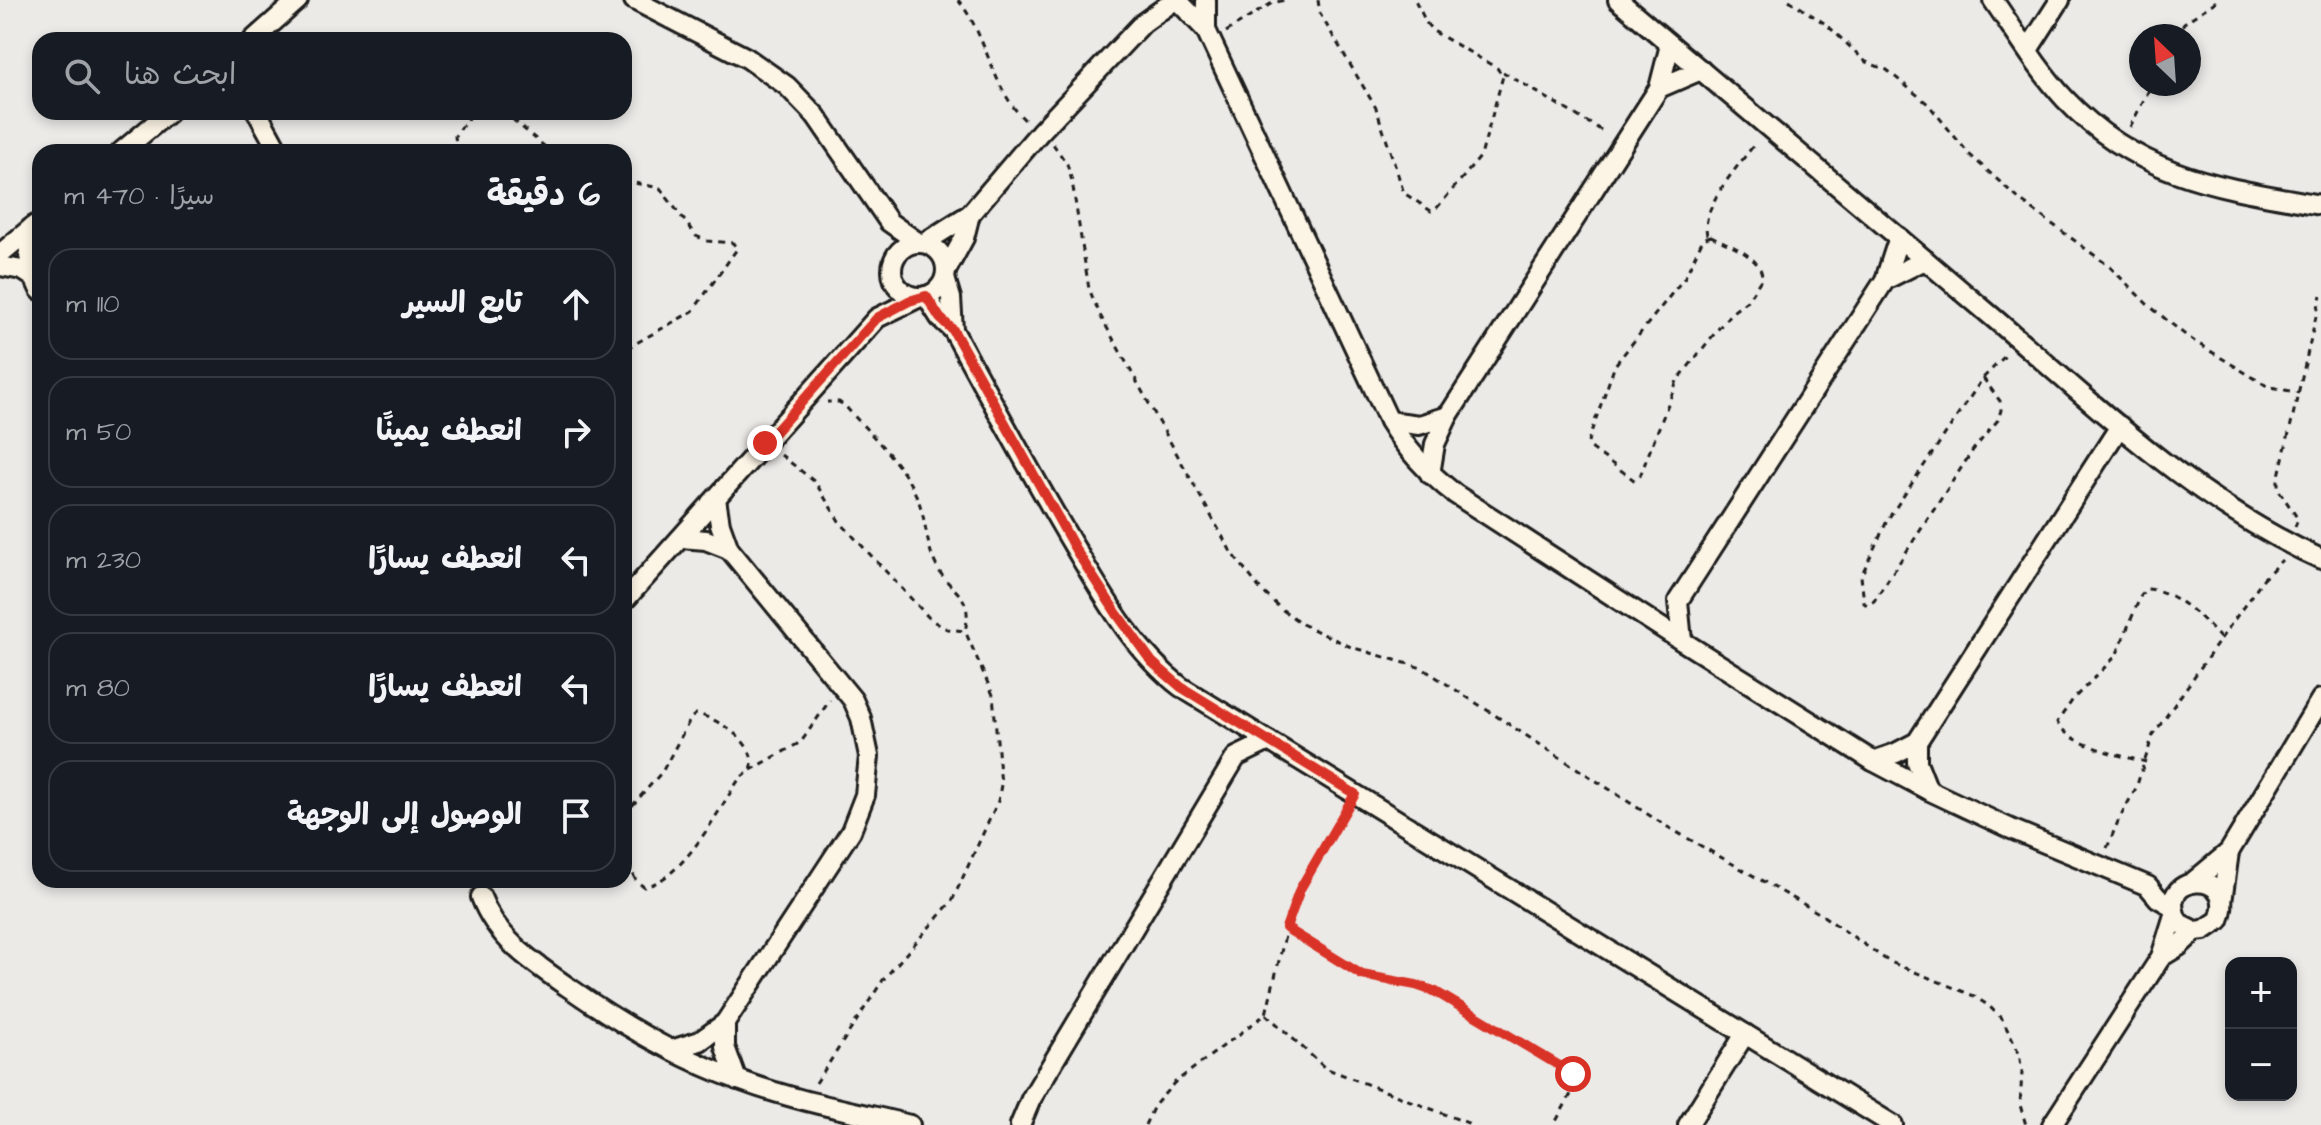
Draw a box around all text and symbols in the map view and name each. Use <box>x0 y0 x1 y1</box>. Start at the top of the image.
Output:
north arrow <box>2129 24 2201 96</box>
search box <box>32 32 632 120</box>
icon: search <box>60 54 104 98</box>
text: ابحث هنا <box>124 54 236 96</box>
text: 6 دقيقة <box>487 171 600 219</box>
text: سيرًا · 470 m <box>64 178 215 214</box>
text: تابع السير <box>403 282 522 324</box>
icon: ahead <box>554 282 598 326</box>
text: 110 m <box>66 286 120 322</box>
text: انعطف يمينًا <box>376 410 522 452</box>
icon: right <box>554 410 598 454</box>
text: 50 m <box>66 414 131 450</box>
route end <box>747 425 783 461</box>
text: انعطف يسارًا <box>368 538 522 580</box>
icon: left <box>554 538 598 582</box>
text: 230 m <box>66 542 141 578</box>
text: انعطف يسارًا <box>368 666 522 708</box>
icon: left <box>554 666 598 710</box>
text: 80 m <box>66 670 130 706</box>
text: الوصول إلى الوجهة <box>287 794 522 836</box>
icon: arrive <box>554 794 598 838</box>
map controls <box>2225 957 2297 1101</box>
button: + <box>2225 957 2297 1029</box>
button: − <box>2225 1029 2297 1101</box>
route start <box>1555 1056 1591 1092</box>

